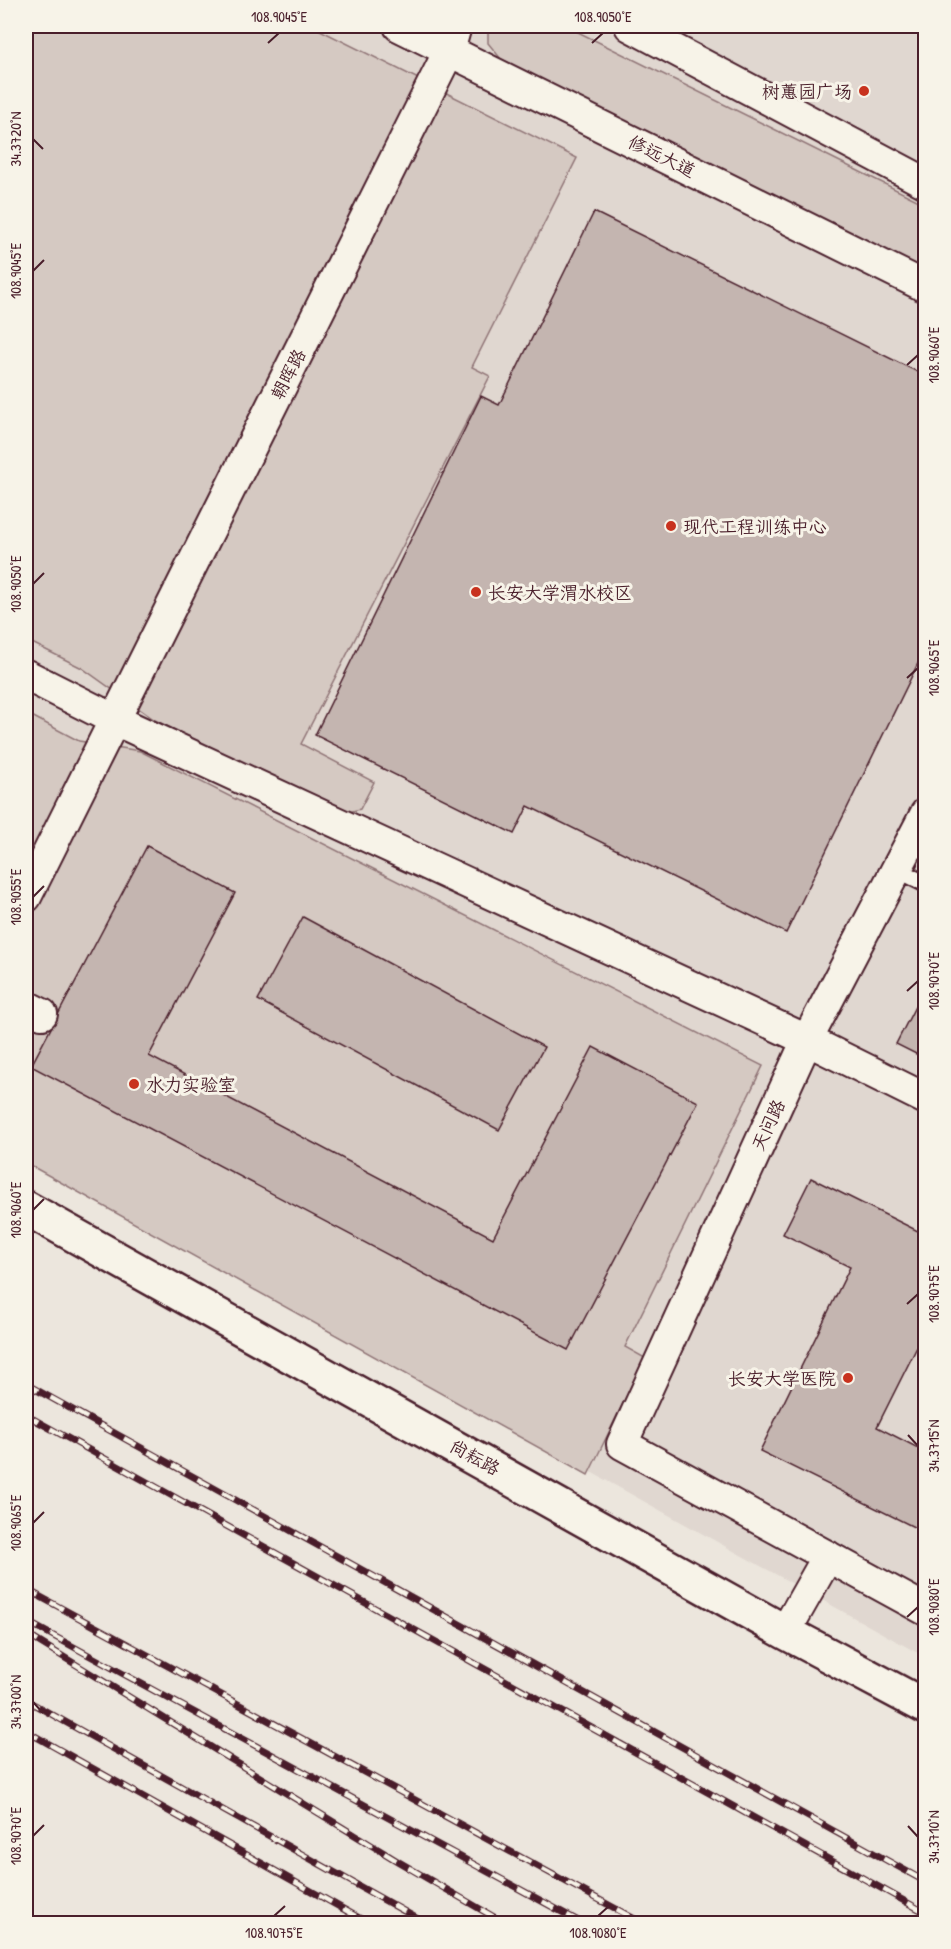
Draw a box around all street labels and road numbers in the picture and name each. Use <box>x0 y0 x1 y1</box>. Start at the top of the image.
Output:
street label: 修远大道 <box>624 129 700 183</box>
street label: 朝晖路 <box>265 344 311 404</box>
street label: 天问路 <box>745 1095 791 1155</box>
street label: 尚耘路 <box>445 1433 505 1481</box>

